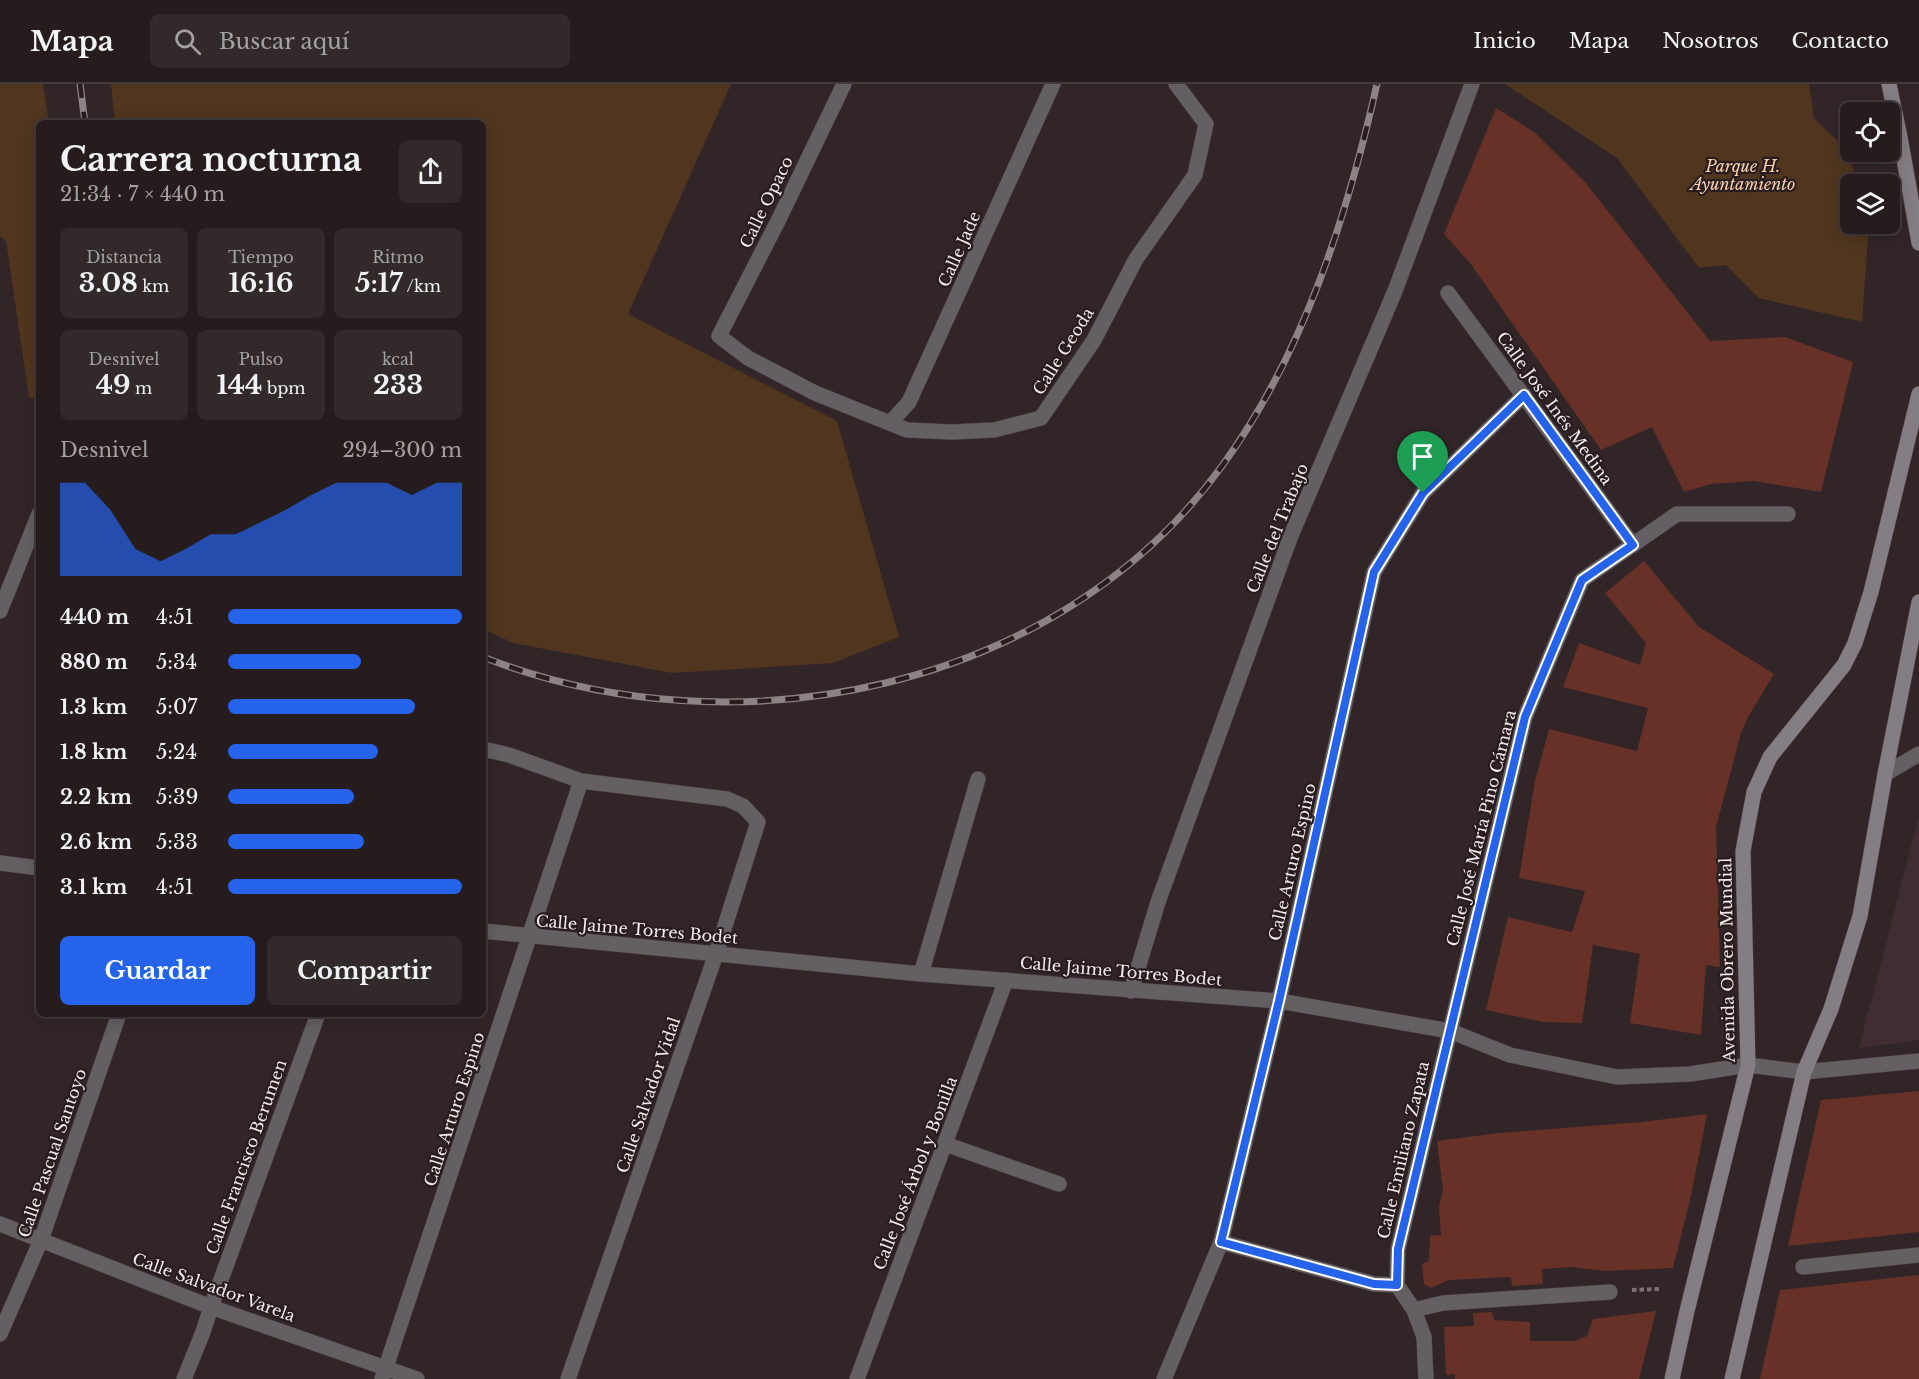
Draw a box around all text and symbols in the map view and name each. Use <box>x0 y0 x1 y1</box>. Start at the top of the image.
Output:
search box <box>150 14 570 68</box>
text: Mapa <box>30 24 114 59</box>
icon: search <box>171 25 204 58</box>
text: Buscar aquí <box>219 28 349 55</box>
text: Inicio <box>1473 28 1536 54</box>
text: Mapa <box>1569 28 1629 54</box>
text: Nosotros <box>1662 28 1758 54</box>
text: Contacto <box>1791 28 1889 54</box>
map controls <box>1840 102 1900 234</box>
button: locate <box>1840 102 1900 162</box>
text: Carrera nocturna <box>60 139 362 180</box>
button: share <box>399 140 462 203</box>
street label: Calle Opaco <box>735 153 797 251</box>
park label: Parque H. Ayuntamiento <box>1689 156 1795 194</box>
button: layers <box>1840 174 1900 234</box>
text: 21:34 · 7 × 440 m <box>60 182 225 206</box>
street label: Calle Jade <box>933 208 985 290</box>
text: Distancia <box>86 247 162 267</box>
text: Tiempo <box>228 247 294 267</box>
text: Ritmo <box>372 247 424 267</box>
text: 3.08 <box>79 267 138 299</box>
text: 16:16 <box>228 267 294 299</box>
text: 5:17 <box>355 267 403 299</box>
text: km <box>138 276 169 296</box>
text: /km <box>403 276 441 296</box>
street label: Calle Geoda <box>1028 304 1098 398</box>
street label: Calle José Inés Medina <box>1493 328 1617 489</box>
text: Desnivel <box>89 349 159 369</box>
text: Pulso <box>239 349 283 369</box>
text: kcal <box>382 349 414 369</box>
text: 49 <box>96 369 131 401</box>
text: 144 <box>217 369 262 401</box>
text: 233 <box>373 369 423 401</box>
text: m <box>131 378 152 398</box>
text: bpm <box>262 378 305 398</box>
pin <box>1397 431 1448 493</box>
text: Desnivel <box>60 438 148 462</box>
text: 294–300 m <box>343 438 462 462</box>
icon: arrive <box>1406 440 1439 473</box>
street label: Calle del Trabajo <box>1242 460 1312 596</box>
text: 440 m <box>60 605 129 629</box>
text: 4:51 <box>156 605 194 629</box>
text: 880 m <box>60 650 128 674</box>
text: 5:34 <box>156 650 197 674</box>
text: 1.3 km <box>60 695 127 719</box>
text: 5:07 <box>156 695 197 719</box>
street label: Calle José María Pino Cámara <box>1442 708 1520 948</box>
text: 1.8 km <box>60 740 127 764</box>
text: 5:24 <box>156 740 197 764</box>
street label: Calle Arturo Espino <box>1264 781 1320 943</box>
text: 2.2 km <box>60 785 132 809</box>
text: 5:39 <box>156 785 198 809</box>
text: 2.6 km <box>60 830 132 854</box>
text: 5:33 <box>156 830 198 854</box>
street label: Avenida Obrero Mundial <box>1715 858 1739 1063</box>
text: 3.1 km <box>60 875 127 899</box>
text: 4:51 <box>156 875 194 899</box>
street label: Calle Jaime Torres Bodet <box>535 910 739 948</box>
button: Guardar <box>60 936 255 1005</box>
button: Compartir <box>267 936 462 1005</box>
street label: Calle Jaime Torres Bodet <box>1019 952 1223 990</box>
street label: Calle Salvador Vidal <box>612 1014 684 1176</box>
street label: Calle Arturo Espino <box>420 1029 488 1189</box>
street label: Calle Francisco Berumen <box>201 1057 291 1257</box>
street label: Calle Emiliano Zapata <box>1373 1059 1433 1241</box>
street label: Calle Pascual Santoyo <box>14 1066 90 1240</box>
street label: Calle José Árbol y Bonilla <box>869 1073 961 1273</box>
street label: Calle Salvador Varela <box>130 1248 298 1326</box>

